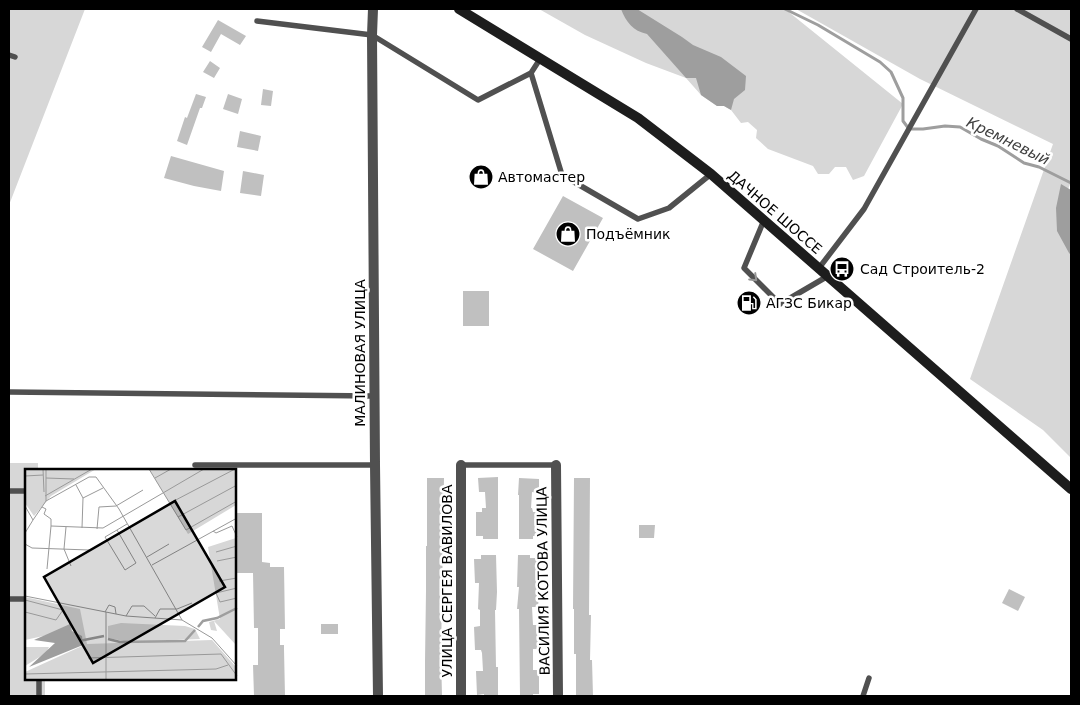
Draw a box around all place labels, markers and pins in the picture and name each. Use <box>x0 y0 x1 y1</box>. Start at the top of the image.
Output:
shop icon: Автомастер <box>468 164 494 190</box>
place label: Автомастер <box>498 169 585 185</box>
shop icon: Подъёмник <box>555 221 581 247</box>
place label: Подъёмник <box>586 226 671 242</box>
bus stop icon: Сад Строитель-2 <box>829 256 855 282</box>
place label: Сад Строитель-2 <box>860 261 985 277</box>
fuel station icon: АГЗС Бикар <box>736 290 762 316</box>
place label: АГЗС Бикар <box>766 295 852 311</box>

